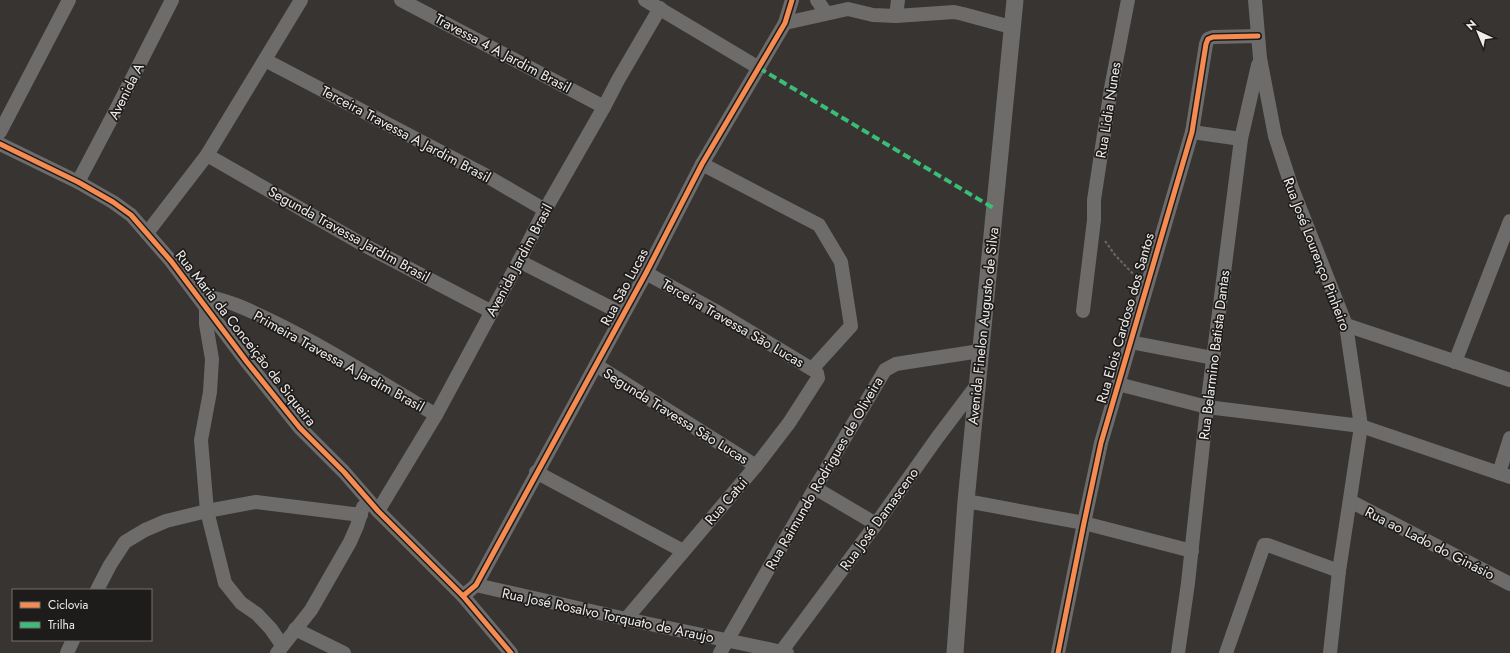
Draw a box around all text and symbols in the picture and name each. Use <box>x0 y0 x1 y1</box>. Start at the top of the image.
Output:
street label: Travessa 4 A Jardim Brasil <box>431 9 575 97</box>
north arrow <box>1458 12 1498 52</box>
text: N <box>1462 16 1480 34</box>
street label: Avenida A <box>103 59 149 123</box>
street label: Rua Lidia Nunes <box>1091 60 1126 159</box>
street label: Terceira Travessa A Jardim Brasil <box>318 81 494 187</box>
street label: Rua José Lourenço Pinheiro <box>1279 175 1356 334</box>
street label: Segunda Travessa Jardim Brasil <box>264 181 434 287</box>
street label: Avenida Jardim Brasil <box>481 200 557 320</box>
street label: Avenida Finelon Augusto de Silva <box>963 226 1003 426</box>
street label: Rua Elois Cardoso dos Santos <box>1091 230 1159 405</box>
street label: Rua São Lucas <box>595 245 653 329</box>
street label: Rua Maria da Conceição de Siqueira <box>171 246 321 430</box>
street label: Rua Belarmino Batista Dantas <box>1194 269 1234 441</box>
street label: Terceira Travessa São Lucas <box>658 274 808 372</box>
street label: Primeira Travessa A Jardim Brasil <box>250 306 428 416</box>
street label: Segunda Travessa São Lucas <box>600 363 753 469</box>
street label: Rua Raimundo Rodrigues de Oliveira <box>760 373 888 573</box>
street label: Rua José Damasceno <box>835 463 923 574</box>
street label: Rua Catui <box>700 473 752 529</box>
street label: Rua ao Lado do Ginásio <box>1362 502 1499 585</box>
street label: Rua José Rosalvo Torquato de Araujo <box>500 583 716 647</box>
legend <box>12 589 152 641</box>
text: Ciclovia <box>48 596 89 614</box>
text: Trilha <box>48 616 75 634</box>

